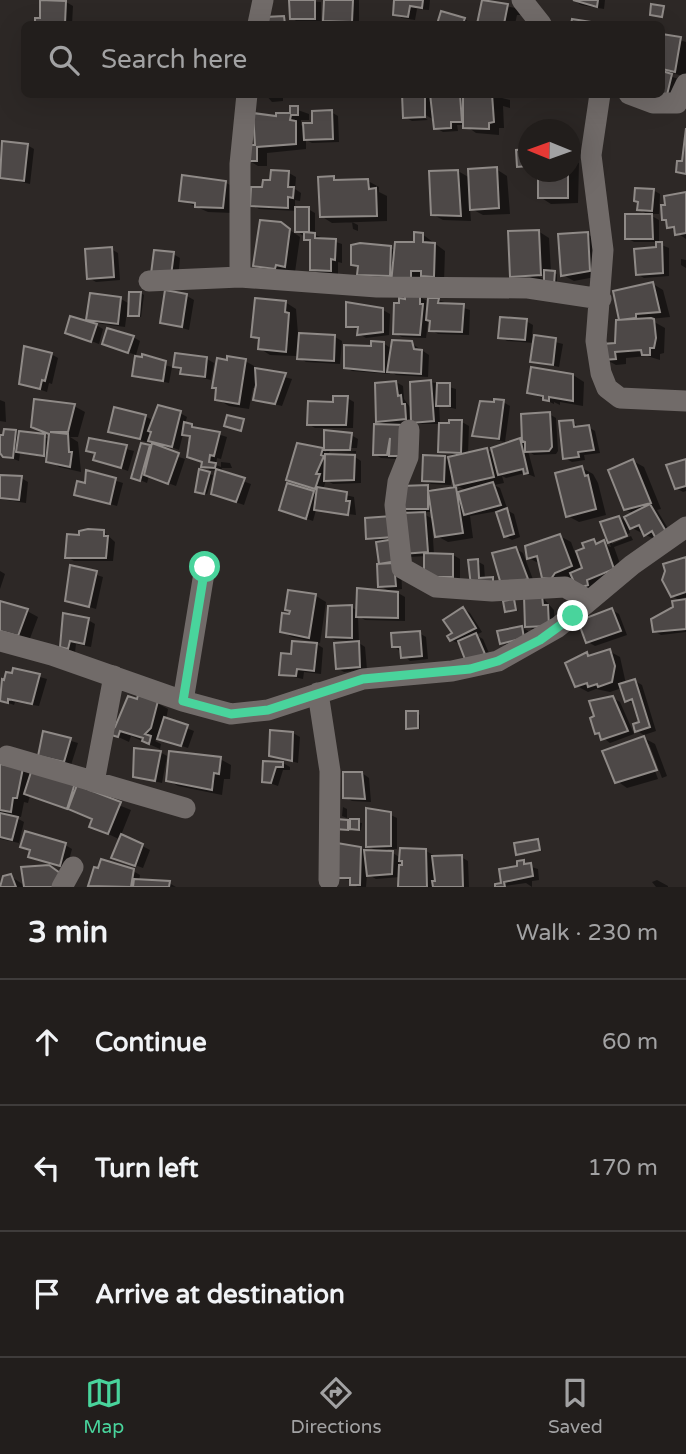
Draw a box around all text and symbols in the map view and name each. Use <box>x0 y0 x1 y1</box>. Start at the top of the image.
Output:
search box <box>21 21 665 98</box>
icon: search <box>45 41 83 79</box>
text: Search here <box>101 44 247 75</box>
north arrow <box>518 119 581 182</box>
route start <box>189 551 220 582</box>
route end <box>557 600 588 631</box>
text: 3 min <box>28 914 108 951</box>
text: Walk · 230 m <box>516 919 658 947</box>
icon: ahead <box>28 1023 66 1061</box>
text: Continue <box>95 1027 207 1058</box>
text: 60 m <box>602 1028 658 1056</box>
icon: left <box>28 1149 66 1187</box>
text: Turn left <box>95 1153 198 1184</box>
text: 170 m <box>588 1154 658 1182</box>
icon: arrive <box>28 1275 66 1313</box>
text: Arrive at destination <box>95 1279 345 1310</box>
tab: Map <box>83 1374 124 1438</box>
tab: Directions <box>291 1374 382 1438</box>
tab: Saved <box>548 1374 603 1438</box>

